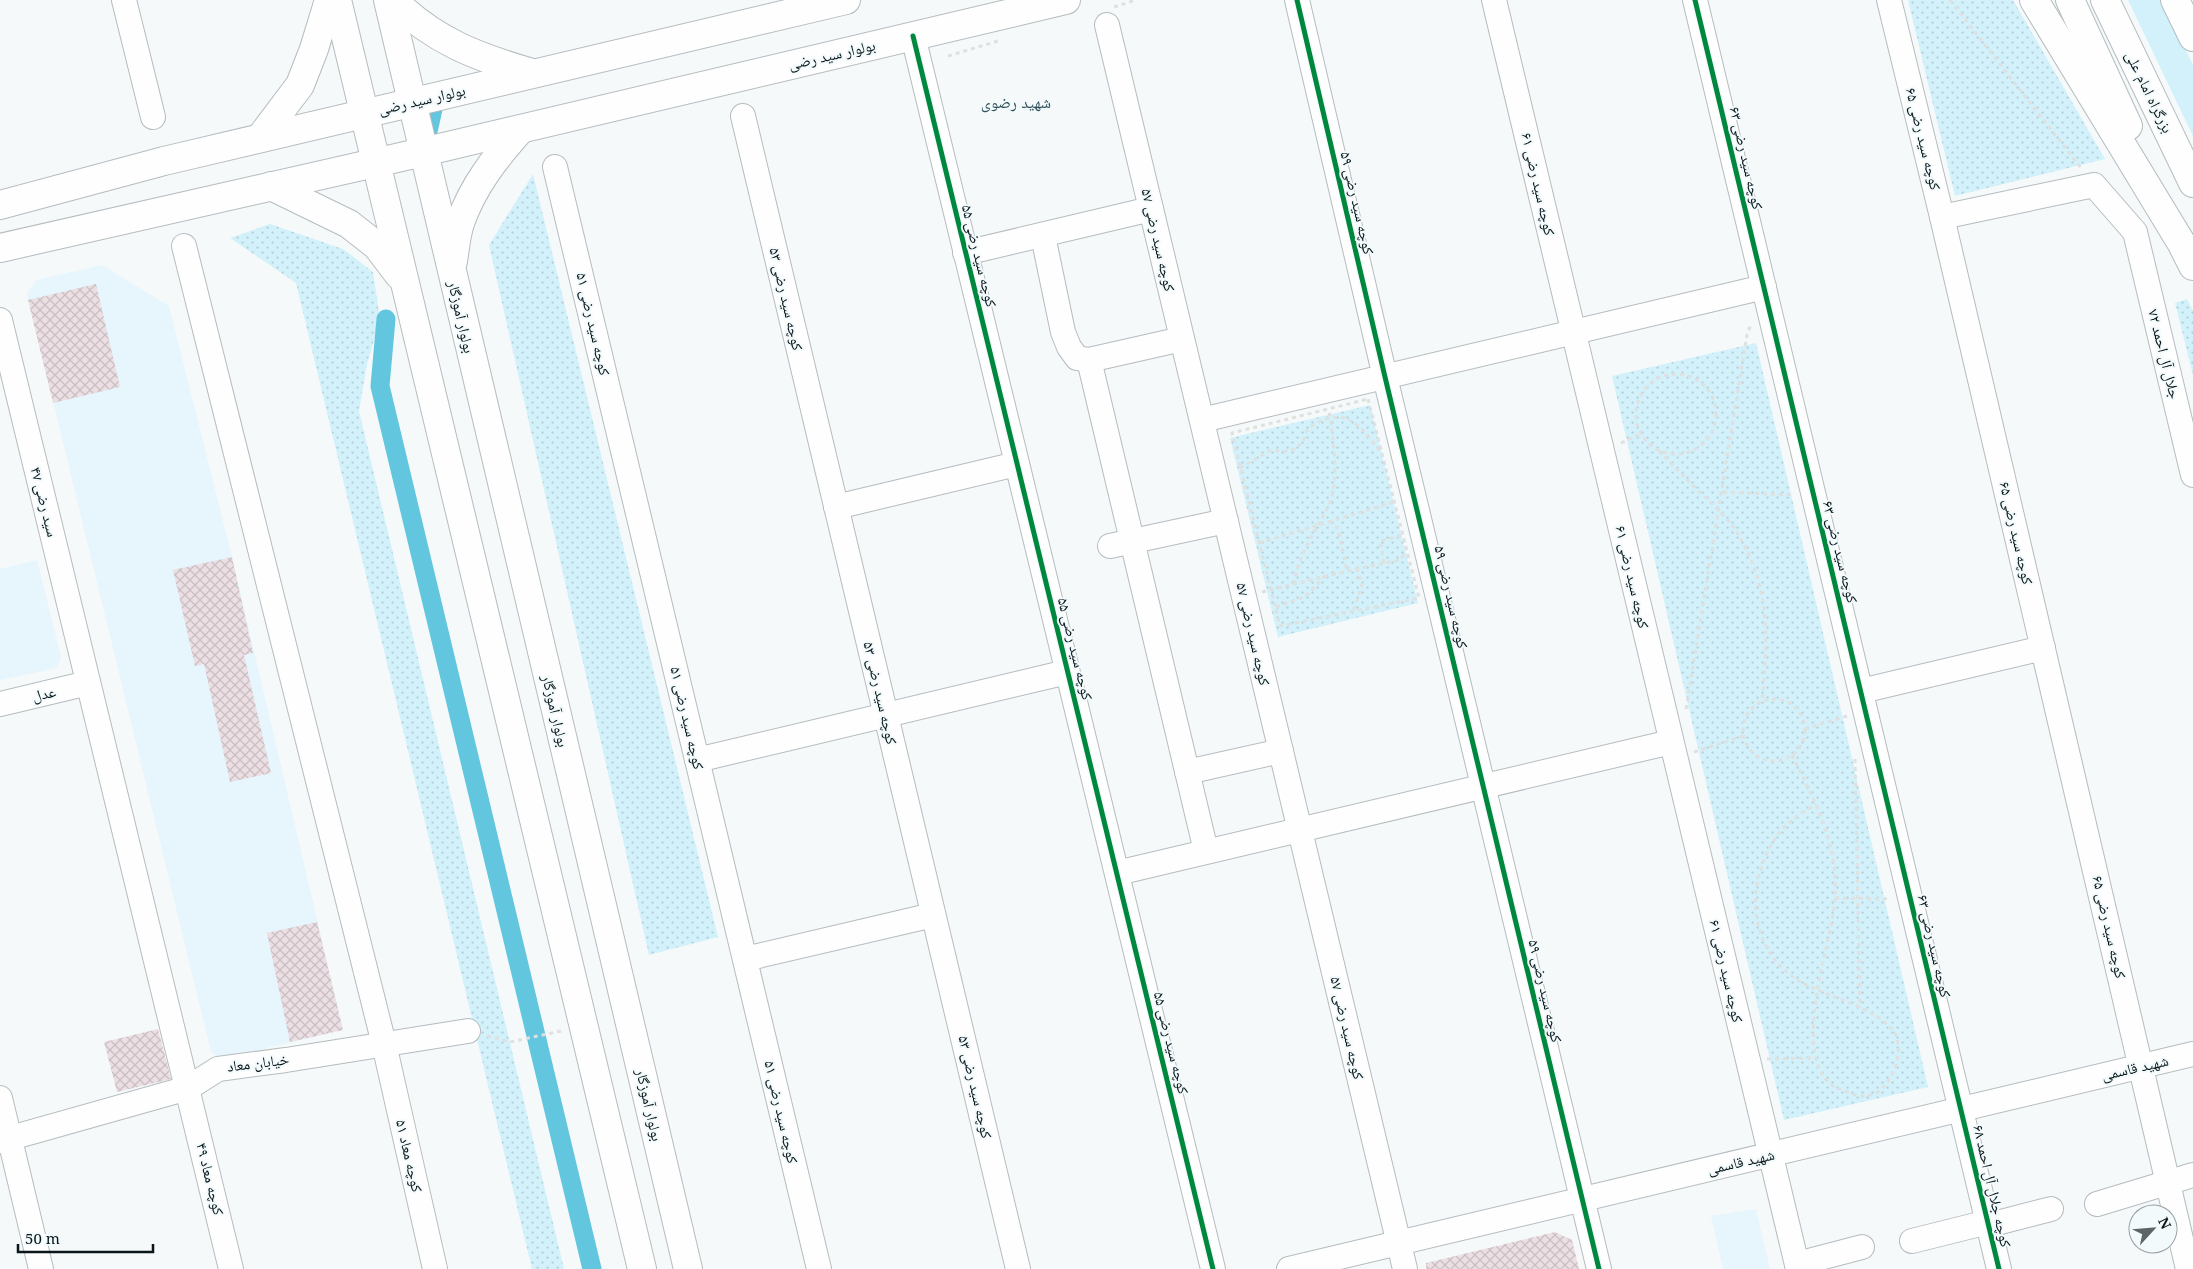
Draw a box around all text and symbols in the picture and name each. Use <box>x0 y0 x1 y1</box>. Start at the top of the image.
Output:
street label: بولوار سید رضی <box>786 34 878 75</box>
street label: بزرگراه امام علی <box>2121 47 2178 136</box>
street label: بولوار سید رضی <box>376 79 468 120</box>
street label: کوچه سید رضی ۶۵ <box>1901 85 1946 192</box>
district label: شهید رضوی <box>981 91 1051 113</box>
street label: کوچه سید رضی ۶۳ <box>1724 104 1769 211</box>
street label: کوچه سید رضی ۶۱ <box>1516 130 1561 237</box>
street label: کوچه سید رضی ۵۹ <box>1335 149 1380 256</box>
street label: کوچه سید رضی ۵۷ <box>1136 186 1181 293</box>
street label: کوچه سید رضی ۵۵ <box>957 202 1002 309</box>
street label: کوچه سید رضی ۵۳ <box>764 245 809 352</box>
street label: کوچه سید رضی ۵۱ <box>571 270 616 377</box>
street label: بولوار آموزگار <box>444 278 480 355</box>
street label: جلال آل احمد ۷۲ <box>2143 307 2186 401</box>
street label: سید رضی ۴۷ <box>26 465 63 539</box>
street label: کوچه سید رضی ۶۵ <box>1994 479 2039 586</box>
street label: کوچه سید رضی ۶۳ <box>1818 498 1863 605</box>
street label: کوچه سید رضی ۶۱ <box>1610 523 1655 630</box>
street label: کوچه سید رضی ۵۹ <box>1429 543 1474 650</box>
street label: کوچه سید رضی ۵۷ <box>1231 580 1276 687</box>
street label: کوچه سید رضی ۵۵ <box>1053 595 1098 702</box>
street label: کوچه سید رضی ۵۳ <box>858 639 903 746</box>
street label: کوچه سید رضی ۵۱ <box>665 664 710 771</box>
street label: بولوار آموزگار <box>538 672 574 749</box>
street label: عدل <box>30 681 58 706</box>
street label: کوچه سید رضی ۶۵ <box>2087 873 2132 980</box>
street label: کوچه سید رضی ۶۳ <box>1912 892 1957 999</box>
street label: کوچه سید رضی ۶۱ <box>1704 917 1749 1024</box>
street label: کوچه سید رضی ۵۹ <box>1523 937 1568 1044</box>
street label: کوچه سید رضی ۵۷ <box>1325 974 1370 1081</box>
street label: کوچه سید رضی ۵۵ <box>1149 989 1194 1096</box>
street label: کوچه سید رضی ۵۳ <box>953 1033 998 1140</box>
street label: خیابان معاد <box>226 1048 291 1077</box>
street label: شهید قاسمی <box>2099 1050 2171 1085</box>
street label: کوچه سید رضی ۵۱ <box>759 1058 804 1165</box>
street label: بولوار آموزگار <box>632 1066 668 1143</box>
street label: کوچه معاد ۵۱ <box>392 1118 428 1194</box>
street label: کوچه جلال آل احمد ۶۸ <box>1968 1123 2017 1249</box>
street label: کوچه معاد ۴۹ <box>192 1140 230 1217</box>
street label: شهید قاسمی <box>1705 1144 1777 1179</box>
north arrow <box>2128 1204 2178 1254</box>
text: N <box>2154 1214 2176 1232</box>
scale bar <box>18 1222 152 1254</box>
text: 50 m <box>25 1228 60 1248</box>

